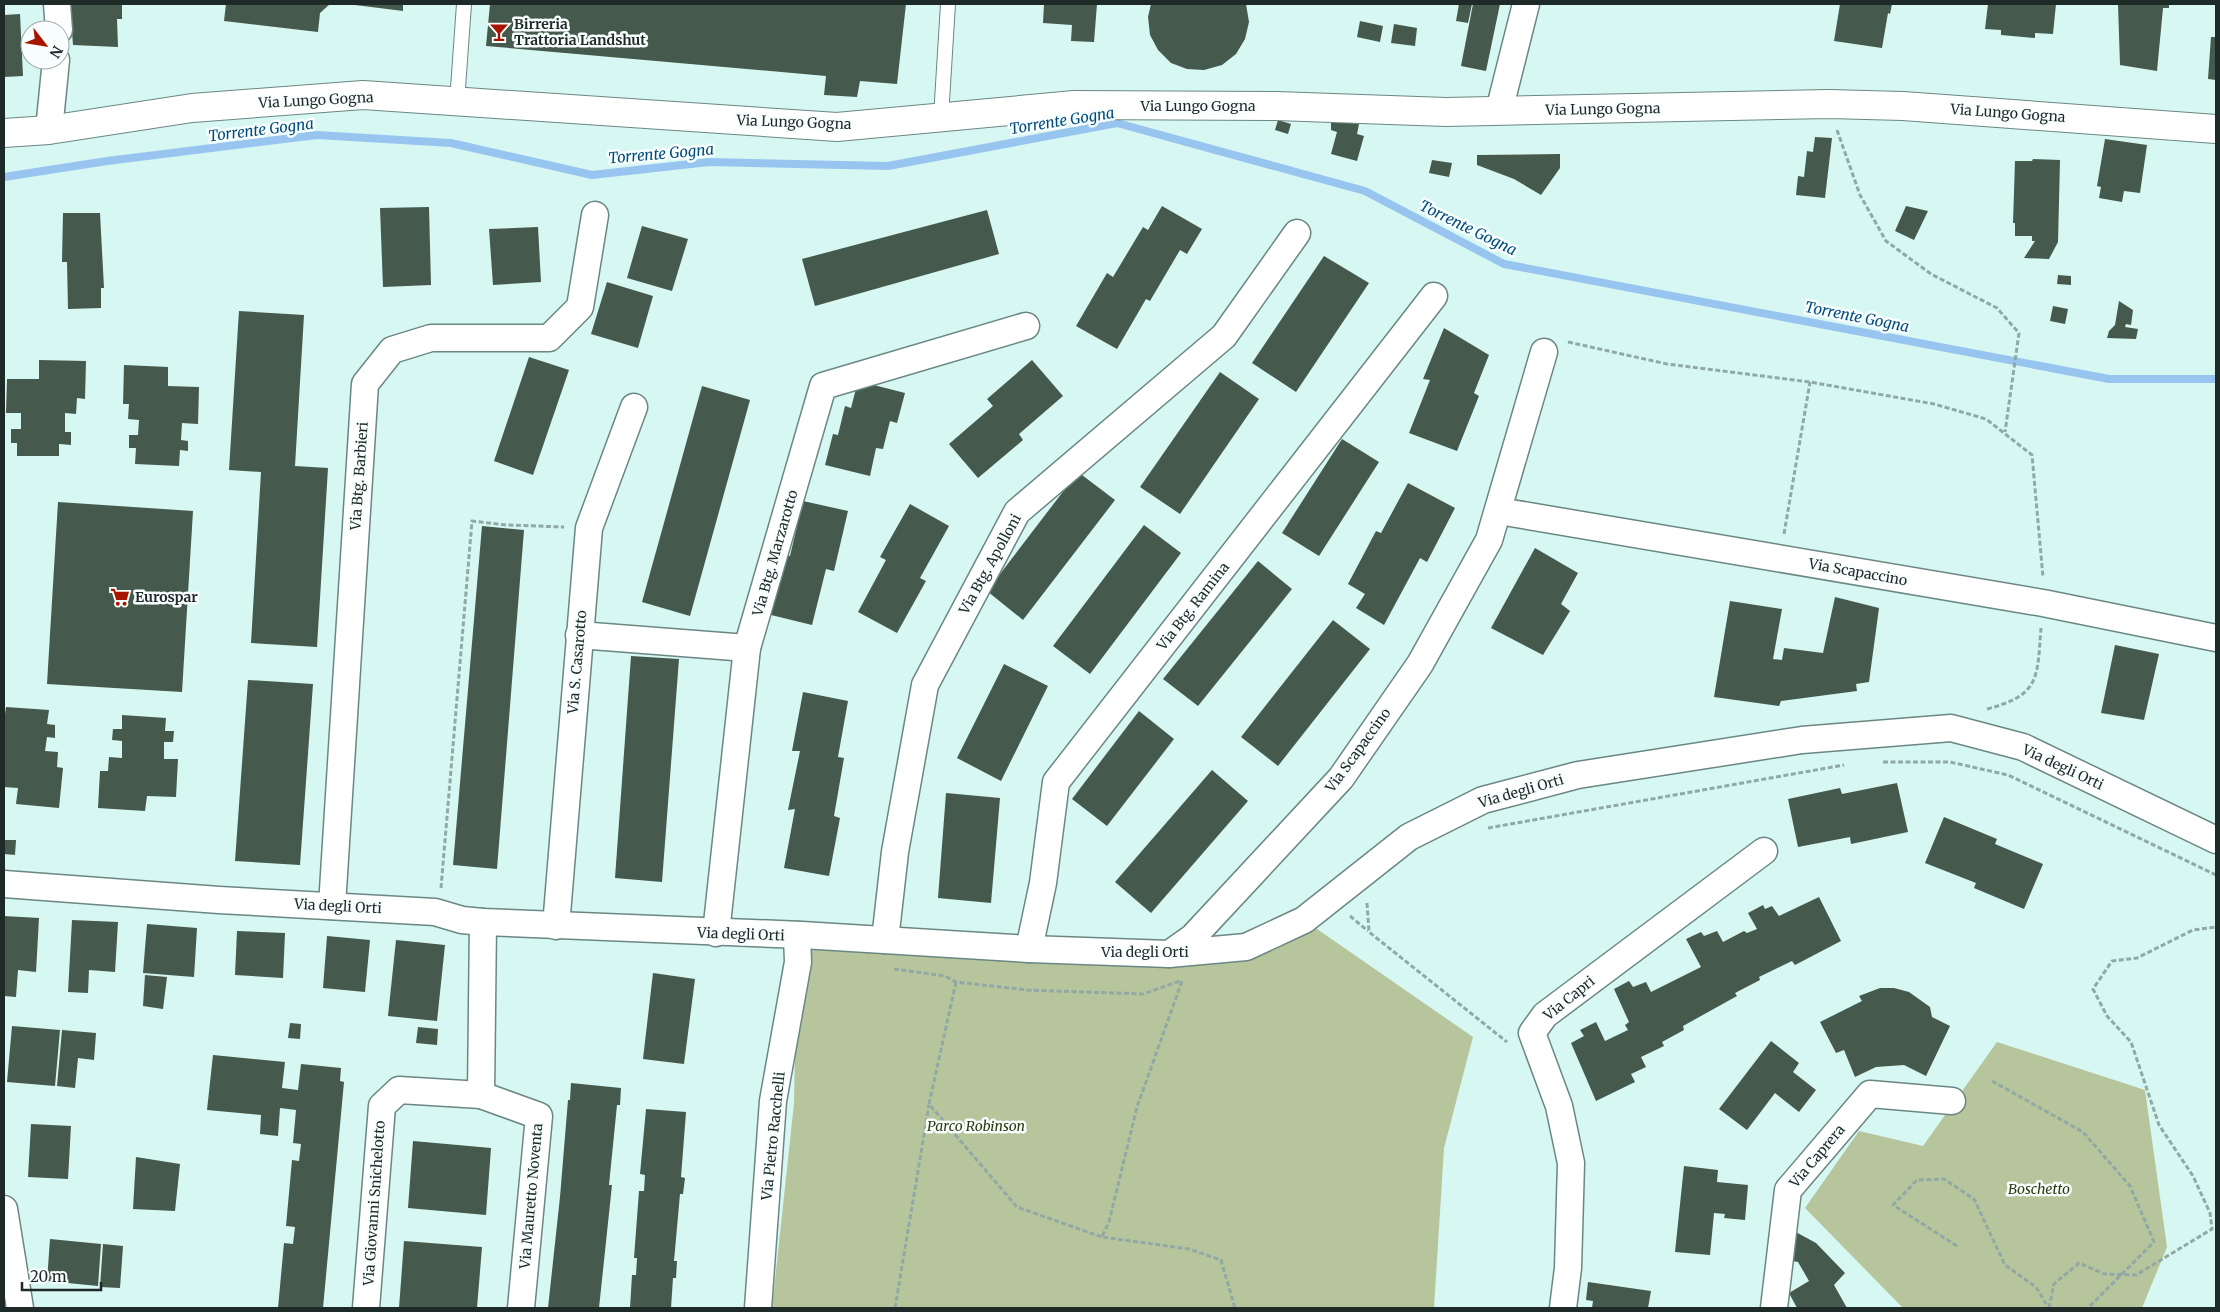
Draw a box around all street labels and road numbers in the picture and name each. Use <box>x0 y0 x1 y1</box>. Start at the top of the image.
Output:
street label: Via Lungo Gogna <box>257 88 374 112</box>
street label: Via Lungo Gogna <box>1140 97 1256 115</box>
street label: Via Lungo Gogna <box>1544 99 1661 119</box>
street label: Via Lungo Gogna <box>1949 100 2066 126</box>
street label: Via Lungo Gogna <box>735 111 852 133</box>
street label: Via Btg. Barbieri <box>346 421 372 532</box>
street label: Via Btg. Marzarotto <box>748 488 802 619</box>
street label: Via Btg. Apolloni <box>955 510 1025 618</box>
street label: Via Scapaccino <box>1806 554 1909 590</box>
street label: Via Btg. Ramina <box>1152 558 1233 654</box>
street label: Via S. Casarotto <box>563 609 591 716</box>
street label: Via Scapaccino <box>1321 704 1395 796</box>
street label: Via degli Orti <box>2019 740 2107 794</box>
street label: Via degli Orti <box>1475 770 1566 812</box>
street label: Via degli Orti <box>293 895 383 917</box>
street label: Via degli Orti <box>696 923 786 945</box>
street label: Via degli Orti <box>1100 943 1189 961</box>
street label: Via Capri <box>1539 972 1599 1025</box>
street label: Via Pietro Racchelli <box>757 1070 789 1202</box>
street label: Via Giovanni Snichelotto <box>359 1120 389 1287</box>
street label: Via Caprera <box>1785 1120 1849 1192</box>
street label: Via Mauretto Noventa <box>516 1122 546 1271</box>

